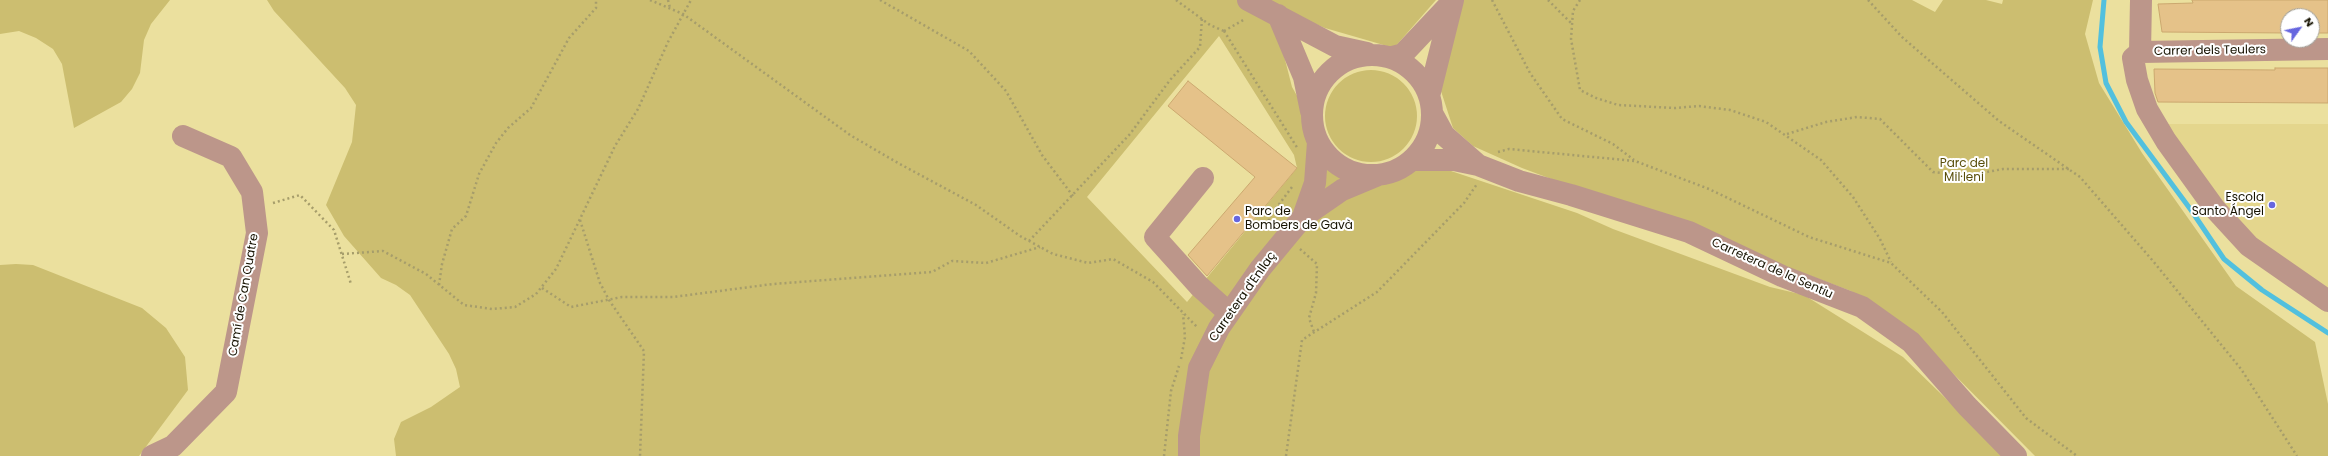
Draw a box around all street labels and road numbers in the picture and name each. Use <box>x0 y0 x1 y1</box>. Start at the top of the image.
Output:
street label: Carrer dels Teulers <box>2154 43 2266 59</box>
street label: Camí de Can Quatre <box>226 232 262 358</box>
street label: Carretera de la Sentiu <box>1709 236 1835 302</box>
street label: Carretera d'Enllaç <box>1207 249 1279 345</box>

